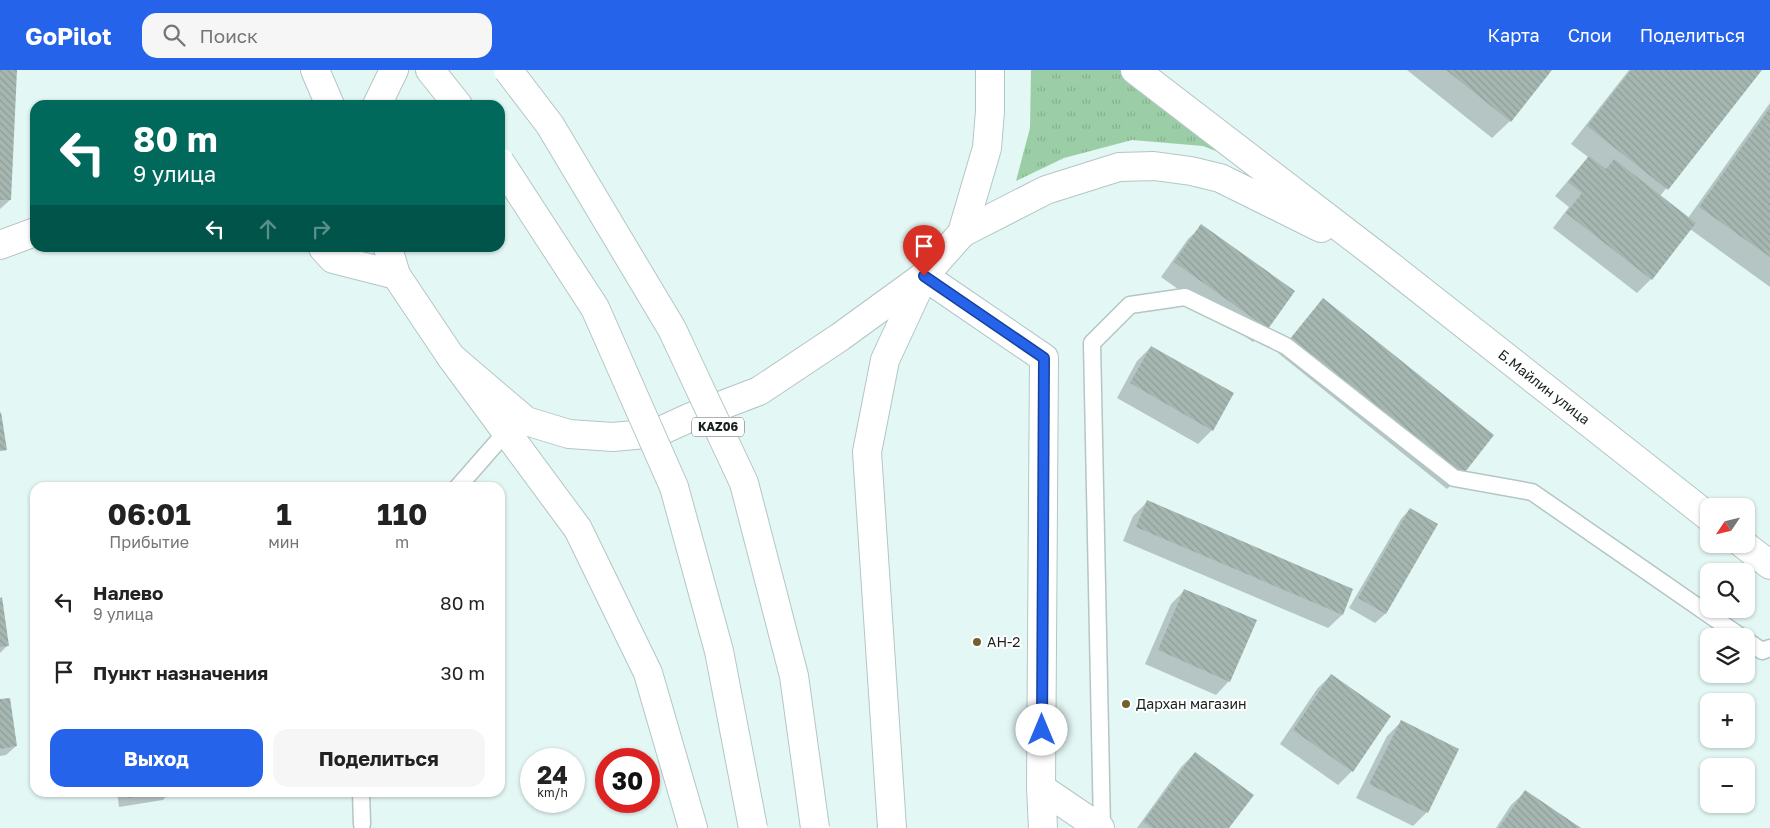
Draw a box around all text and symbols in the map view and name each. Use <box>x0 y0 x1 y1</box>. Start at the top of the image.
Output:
search box <box>142 13 492 58</box>
text: GoPilot <box>25 21 112 50</box>
icon: search <box>160 21 188 49</box>
text: Поиск <box>200 24 258 47</box>
text: Карта <box>1488 24 1540 46</box>
text: Слои <box>1568 24 1612 46</box>
text: Поделиться <box>1640 24 1745 46</box>
text: 80 m <box>133 118 218 160</box>
icon: left <box>50 120 115 185</box>
text: 9 улица <box>133 160 216 187</box>
icon: left <box>201 215 229 243</box>
icon: ahead <box>254 215 282 243</box>
icon: right <box>307 215 335 243</box>
pin <box>903 225 945 276</box>
icon: arrive <box>910 232 938 260</box>
street label: Б.Майлин улица <box>1495 345 1594 428</box>
road number: KАZ06 <box>692 418 744 437</box>
text: 06:01 <box>108 496 191 532</box>
text: 1 <box>276 496 292 532</box>
text: 110 <box>377 496 427 532</box>
north arrow <box>1700 498 1755 552</box>
map controls <box>1700 498 1755 813</box>
text: Прибытие <box>109 532 189 552</box>
text: мин <box>268 532 299 552</box>
text: m <box>395 532 409 552</box>
button: search <box>1700 563 1755 618</box>
text: Налево <box>93 581 163 604</box>
icon: left <box>50 588 78 616</box>
text: 80 m <box>440 591 485 614</box>
text: 9 улица <box>93 604 154 624</box>
button: layers <box>1700 628 1755 683</box>
place label: АН-2 <box>987 633 1020 650</box>
marker: АН-2 <box>971 636 983 648</box>
icon: arrive <box>50 658 78 686</box>
text: Пункт назначения <box>93 661 268 684</box>
text: 30 m <box>441 661 485 684</box>
button: + <box>1700 693 1755 748</box>
place label: Дархан магазин <box>1136 695 1246 712</box>
marker: Дархан магазин <box>1120 698 1132 710</box>
position arrow <box>1015 703 1067 755</box>
button: Выход <box>50 729 263 787</box>
button: Поделиться <box>273 729 485 787</box>
speed limit sign: 30 <box>595 748 660 813</box>
button: − <box>1700 758 1755 813</box>
text: 24 <box>537 759 568 790</box>
text: km/h <box>537 785 568 800</box>

